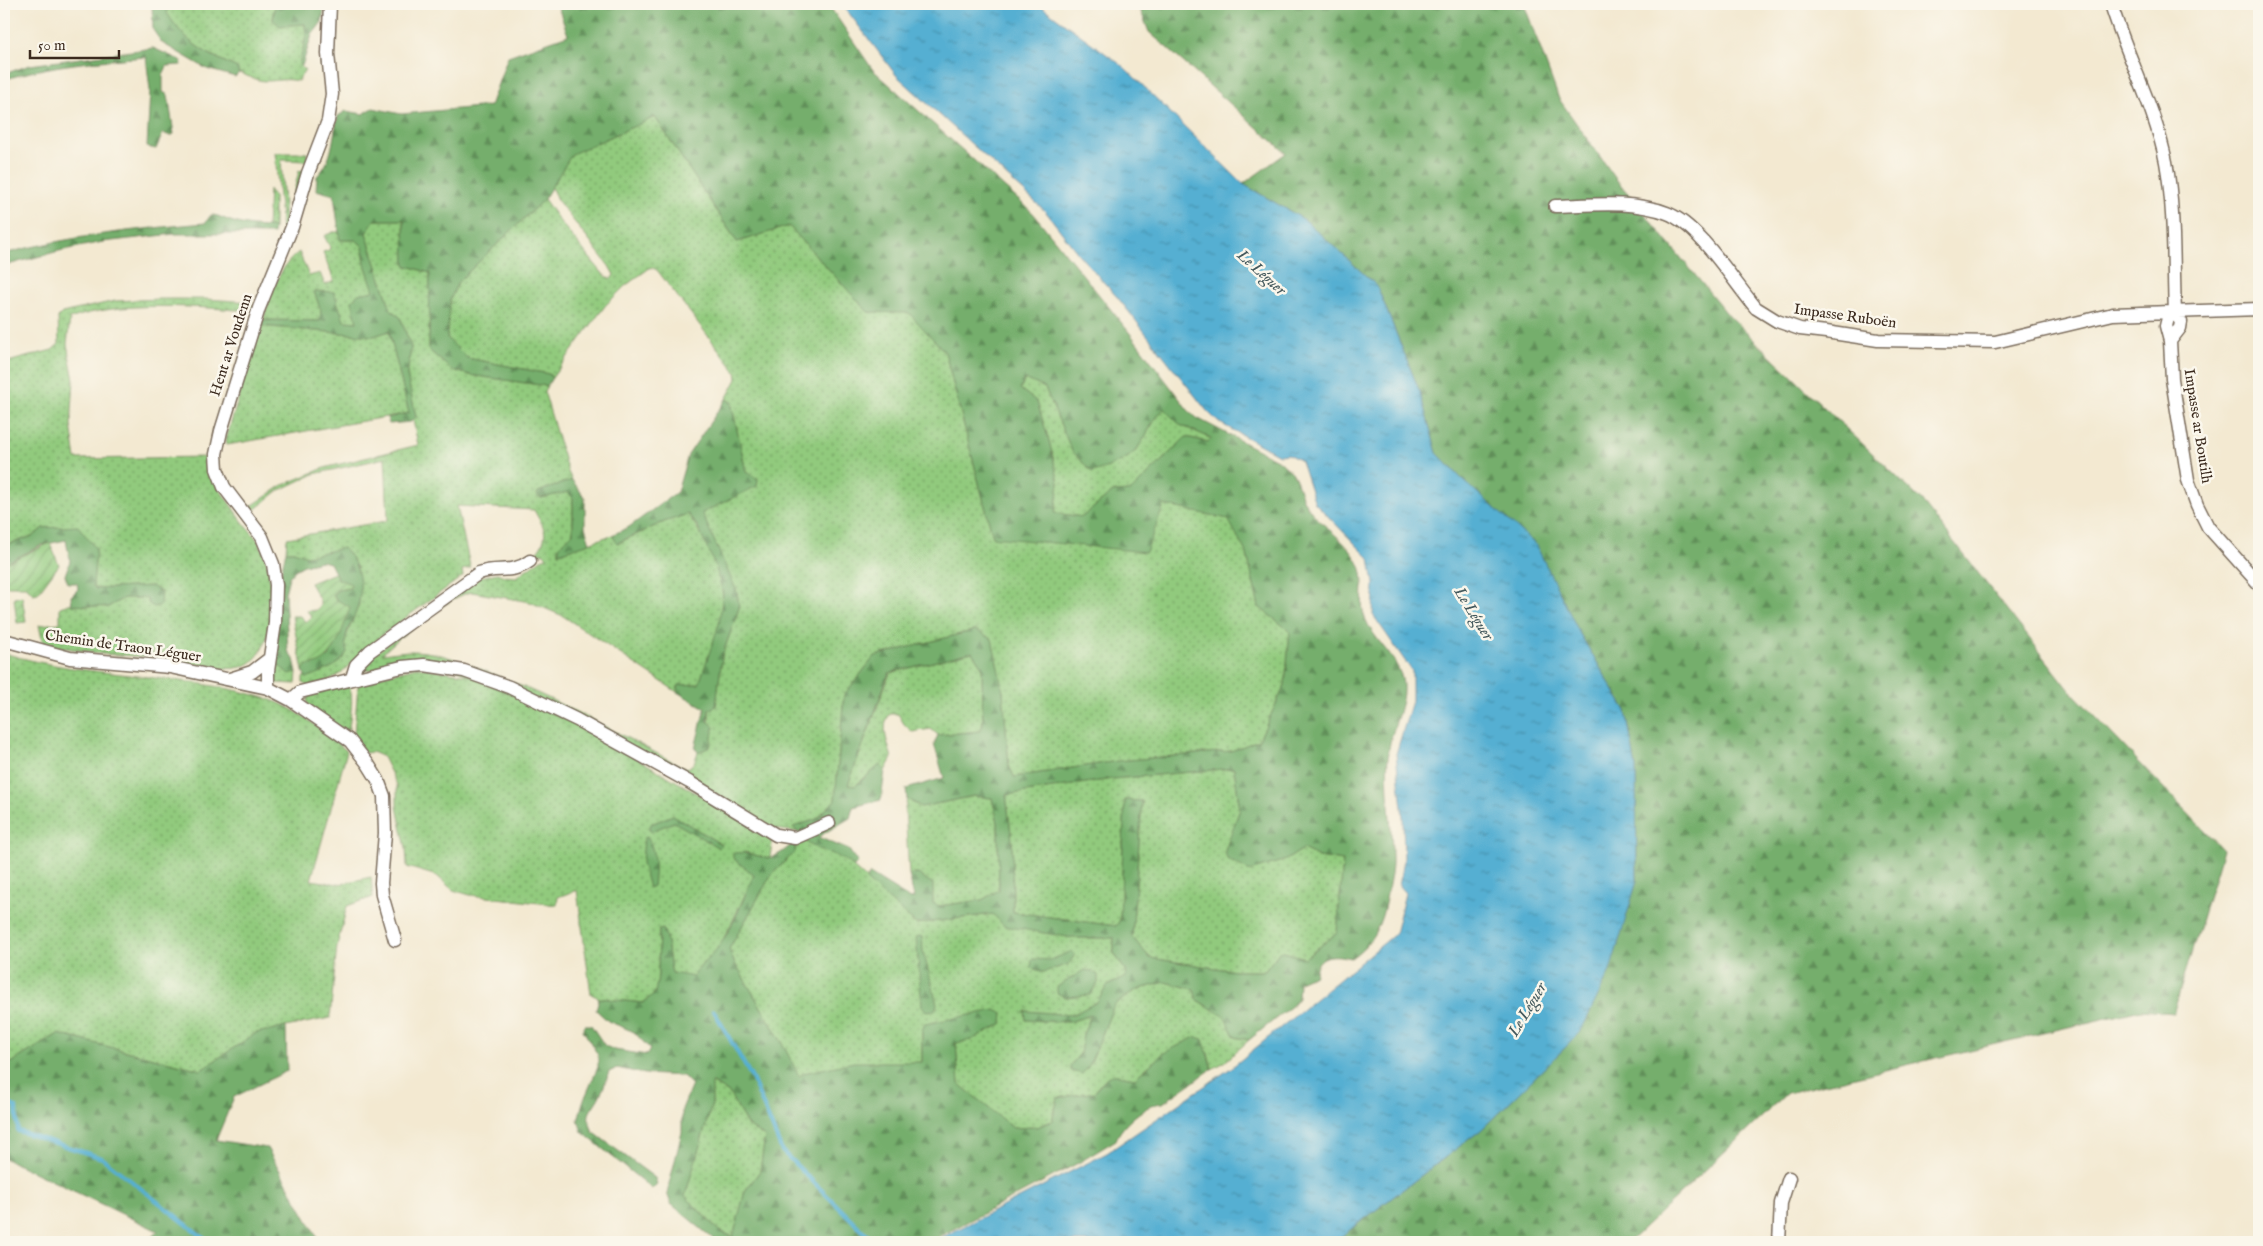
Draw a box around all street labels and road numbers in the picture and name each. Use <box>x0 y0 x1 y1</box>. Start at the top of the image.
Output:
street label: Hent ar Voudenn <box>205 291 257 399</box>
street label: Impasse Ruboën <box>1792 299 1898 333</box>
street label: Impasse ar Boutilh <box>2180 367 2216 485</box>
street label: Chemin de Traou Léguer <box>44 626 203 666</box>

